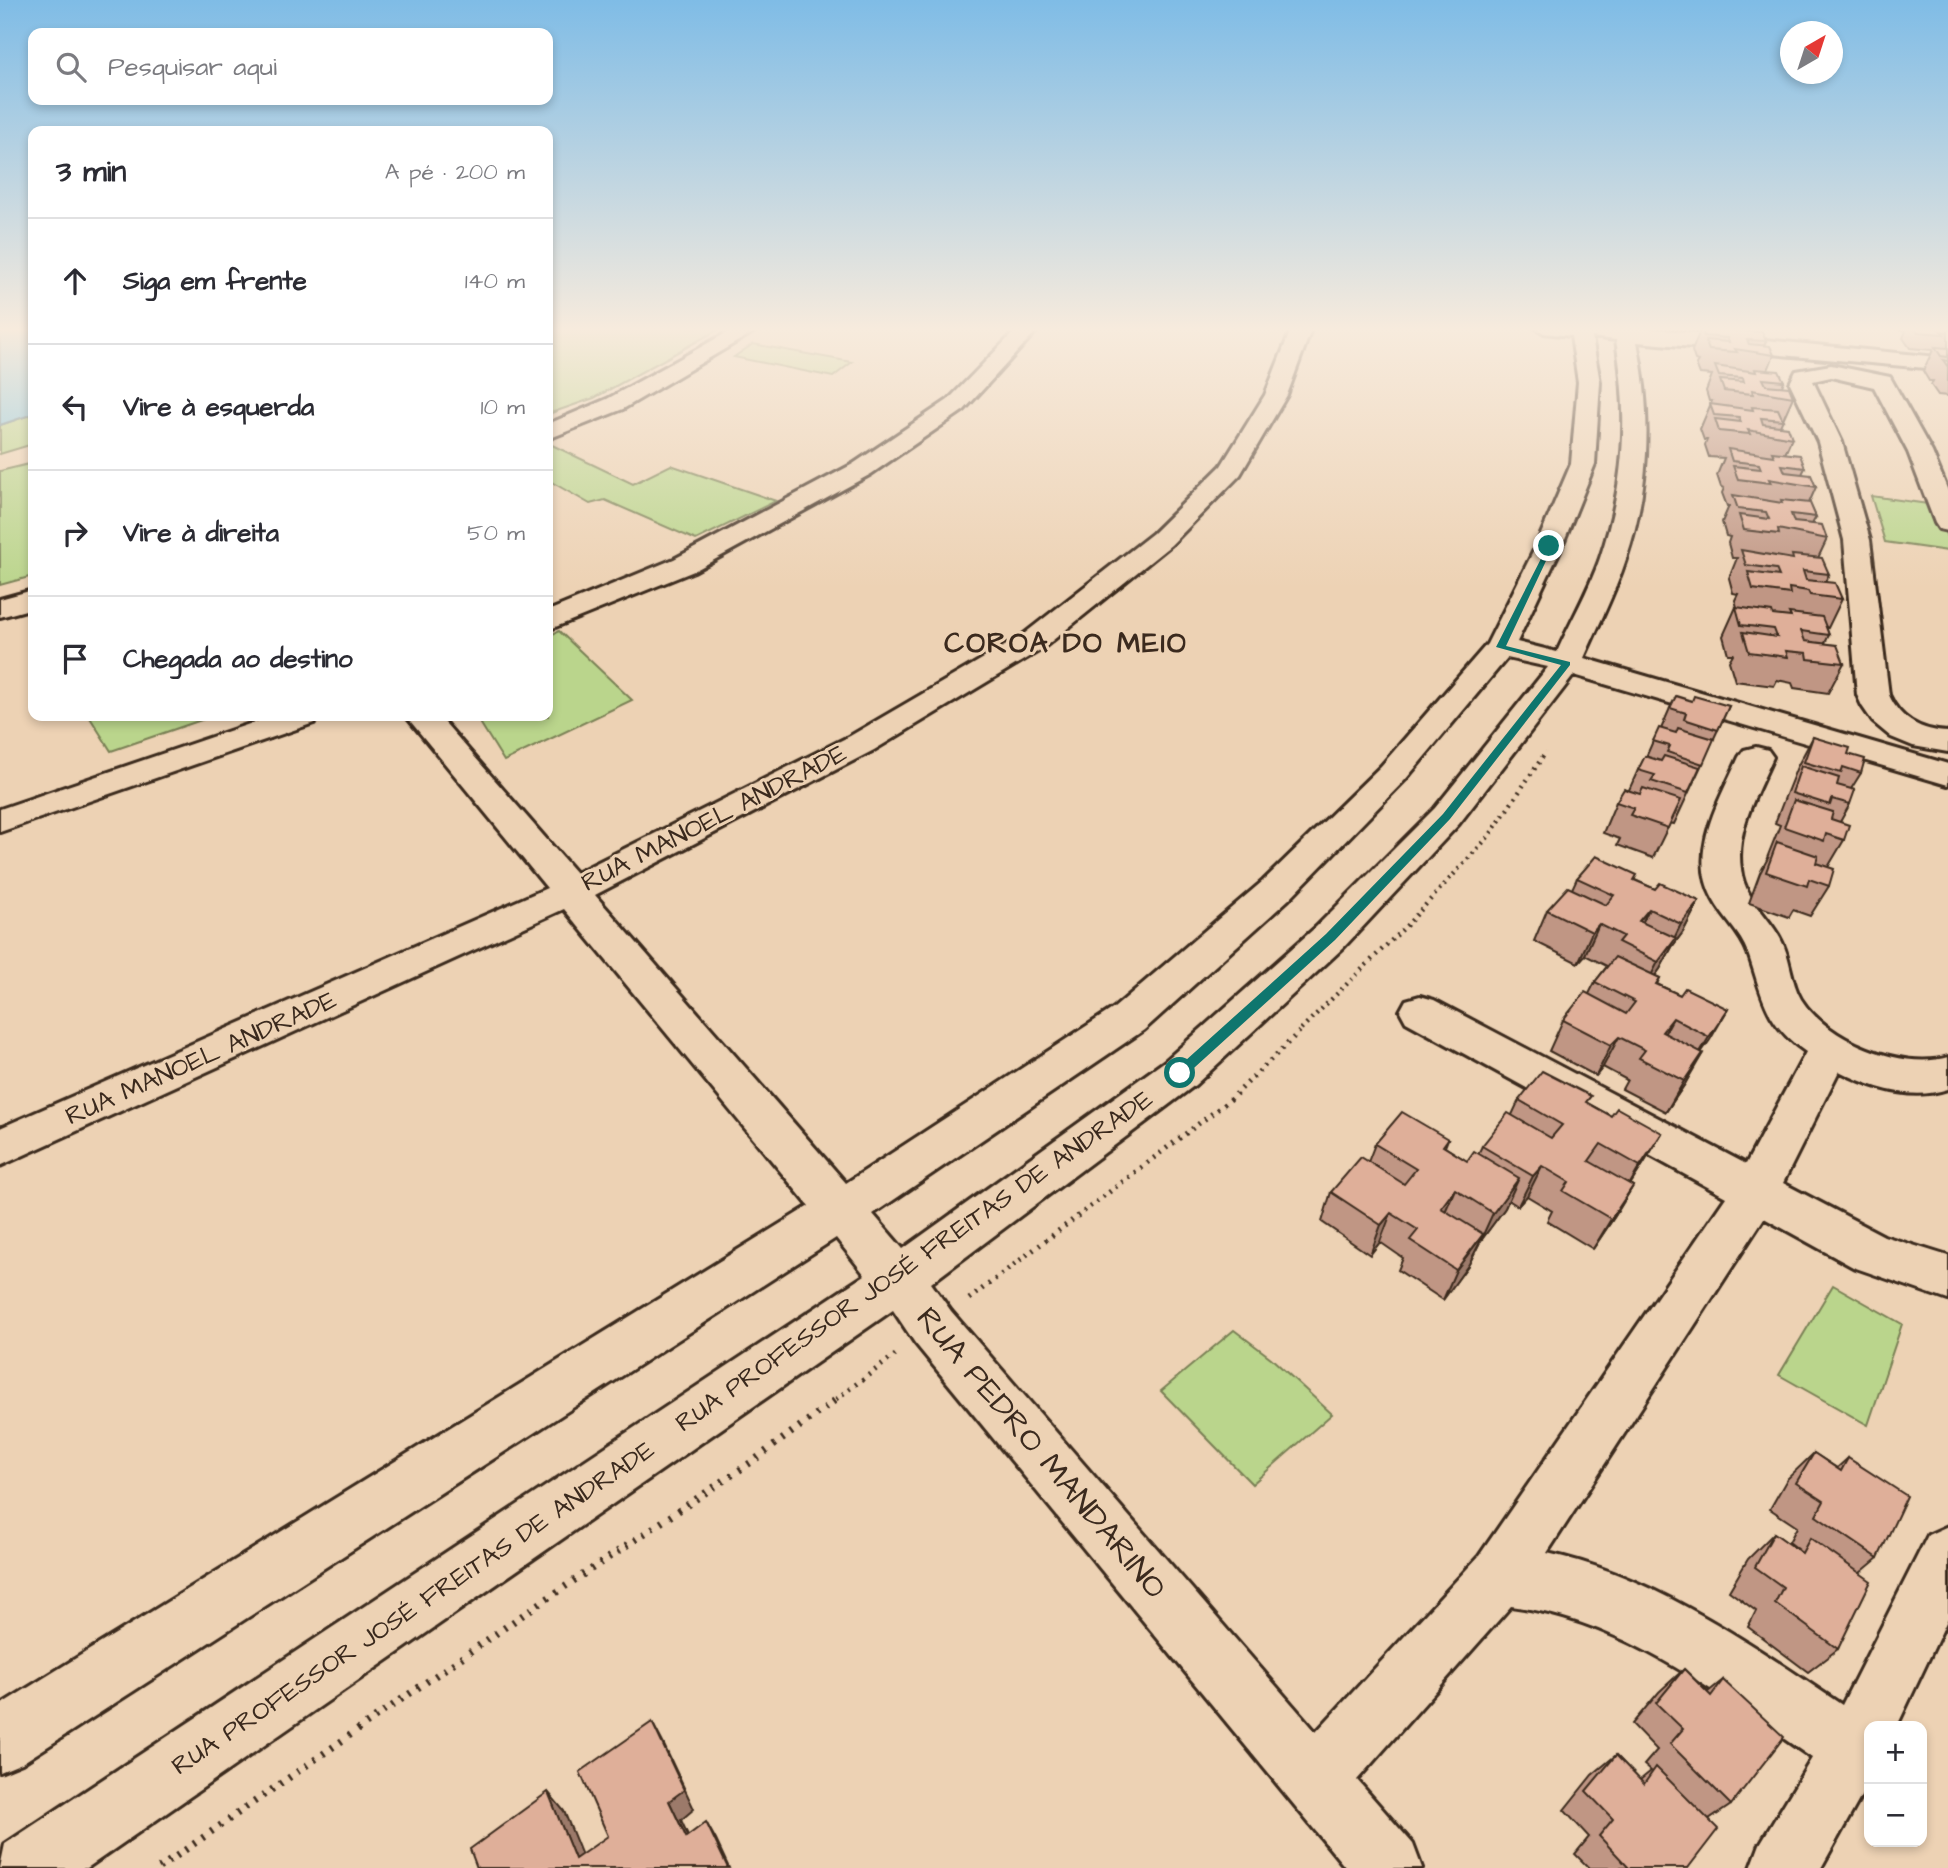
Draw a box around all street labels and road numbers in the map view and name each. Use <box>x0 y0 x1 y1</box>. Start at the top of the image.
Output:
street label: RUA MANOEL ANDRADE <box>575 735 853 901</box>
street label: RUA MANOEL ANDRADE <box>60 982 342 1134</box>
street label: RUA PROFESSOR JOSÉ FREITAS DE ANDRADE <box>668 1081 1160 1441</box>
street label: RUA PEDRO MANDARINO <box>905 1297 1177 1609</box>
street label: RUA PROFESSOR JOSÉ FREITAS DE ANDRADE <box>164 1432 662 1784</box>

